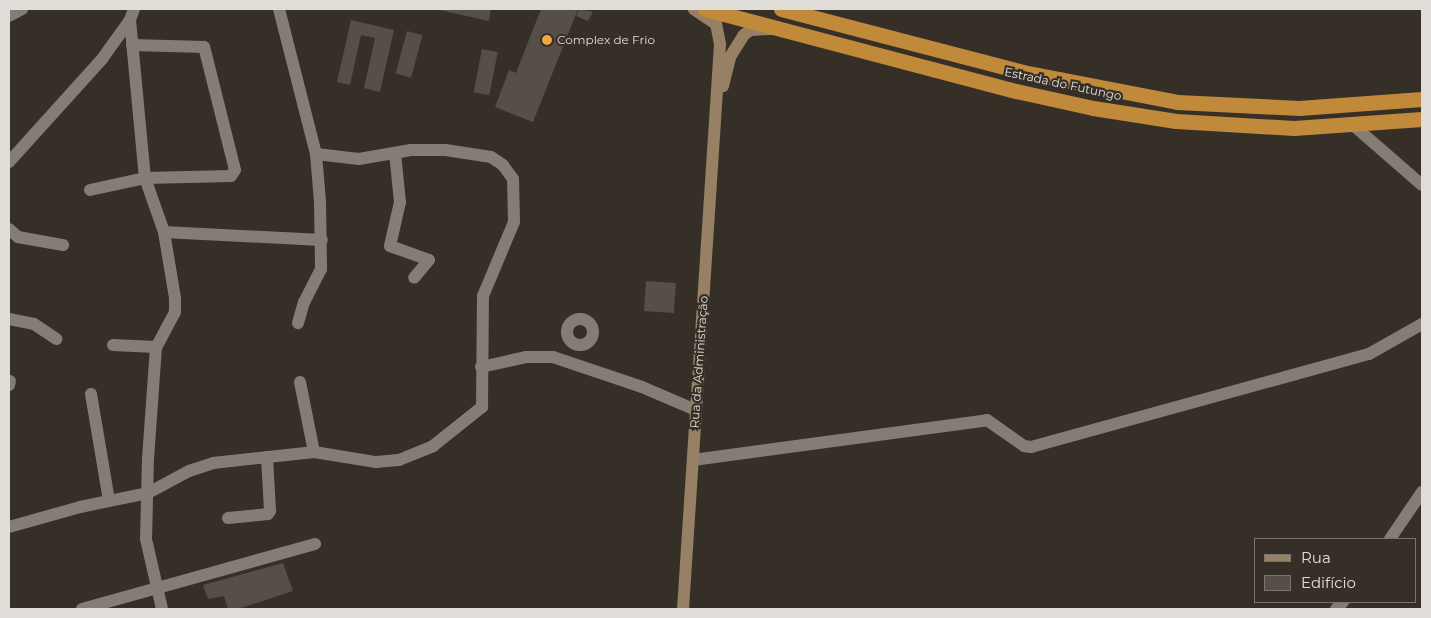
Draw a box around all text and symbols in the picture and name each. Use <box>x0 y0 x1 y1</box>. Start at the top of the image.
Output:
place label: Complex de Frio <box>557 33 655 47</box>
marker: Complex de Frio <box>541 34 553 46</box>
street label: Estrada do Futungo <box>1003 65 1123 103</box>
street label: Rua da Administração <box>687 295 711 429</box>
legend <box>1254 538 1416 603</box>
text: Rua <box>1301 548 1331 567</box>
text: Edifício <box>1301 573 1356 592</box>

